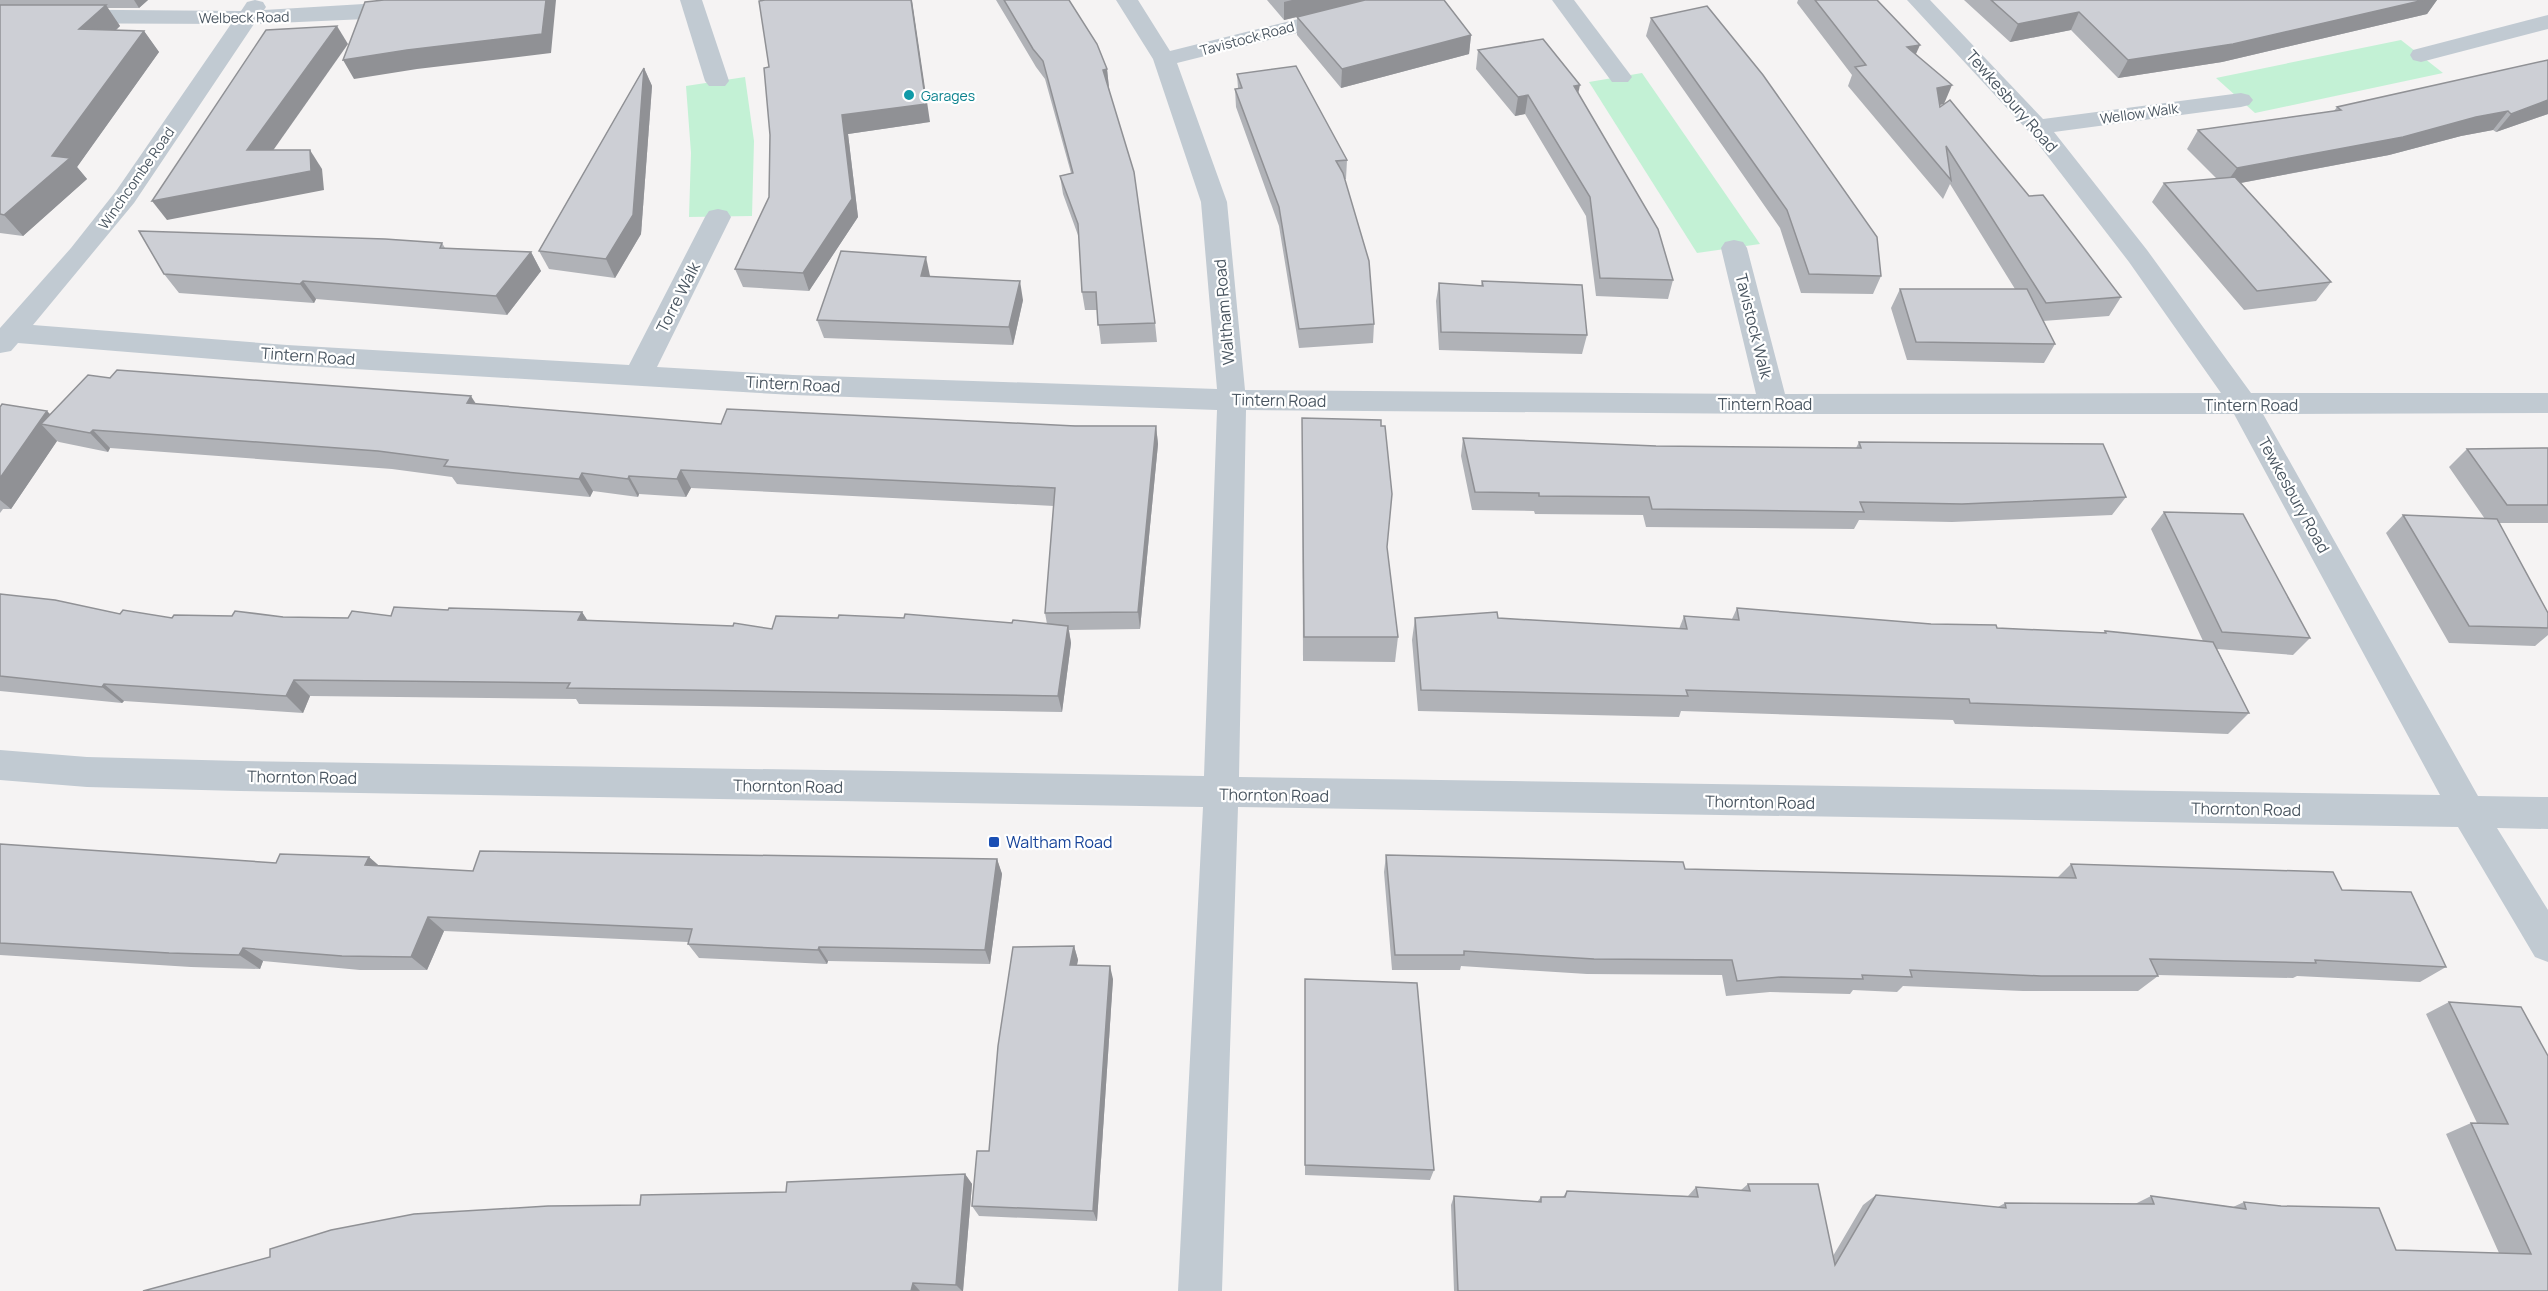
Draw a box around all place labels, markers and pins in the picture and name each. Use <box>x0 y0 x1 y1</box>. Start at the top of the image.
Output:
place label: Garages <box>921 86 975 105</box>
marker: Garages <box>902 88 916 102</box>
place label: Waltham Road <box>1006 831 1112 853</box>
marker: Waltham Road <box>987 835 1001 849</box>

